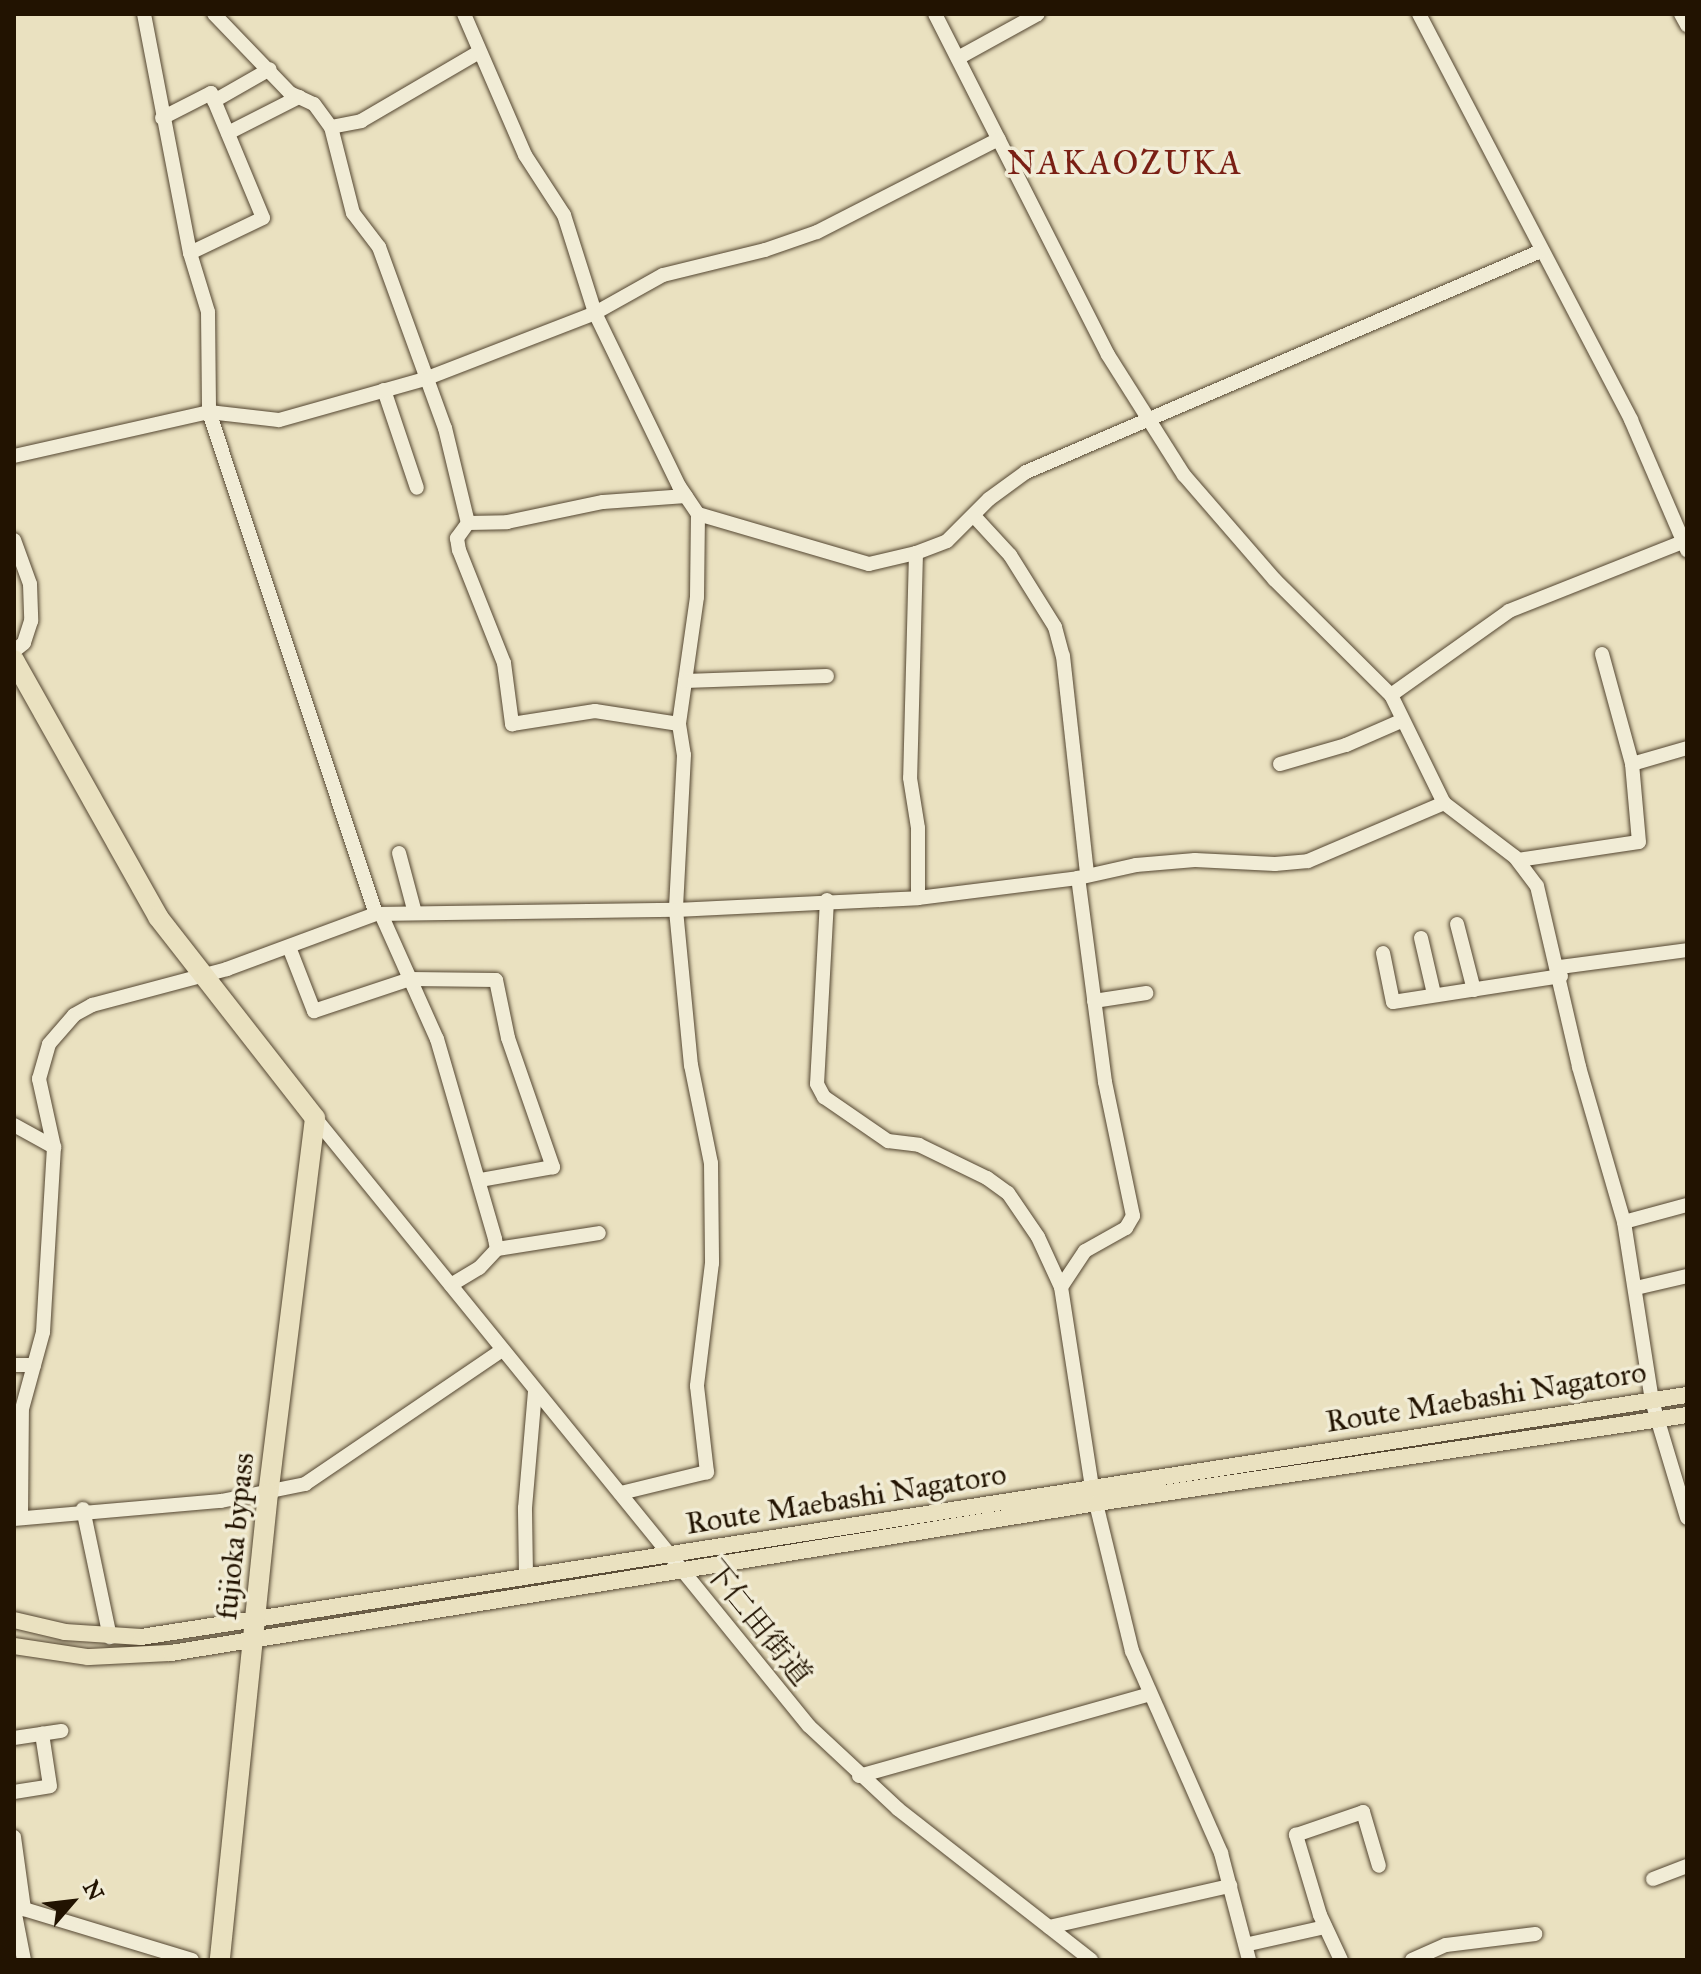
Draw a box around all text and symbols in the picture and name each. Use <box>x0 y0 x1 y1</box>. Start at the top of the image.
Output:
district label: NAKAOZUKA <box>1007 143 1243 183</box>
street label: Route Maebashi Nagatoro <box>1323 1354 1649 1440</box>
street label: fujioka bypass <box>208 1451 262 1621</box>
street label: Route Maebashi Nagatoro <box>683 1456 1009 1542</box>
street label: 下仁田街道 <box>697 1553 819 1693</box>
north arrow <box>32 1862 112 1942</box>
text: N <box>77 1876 110 1905</box>

